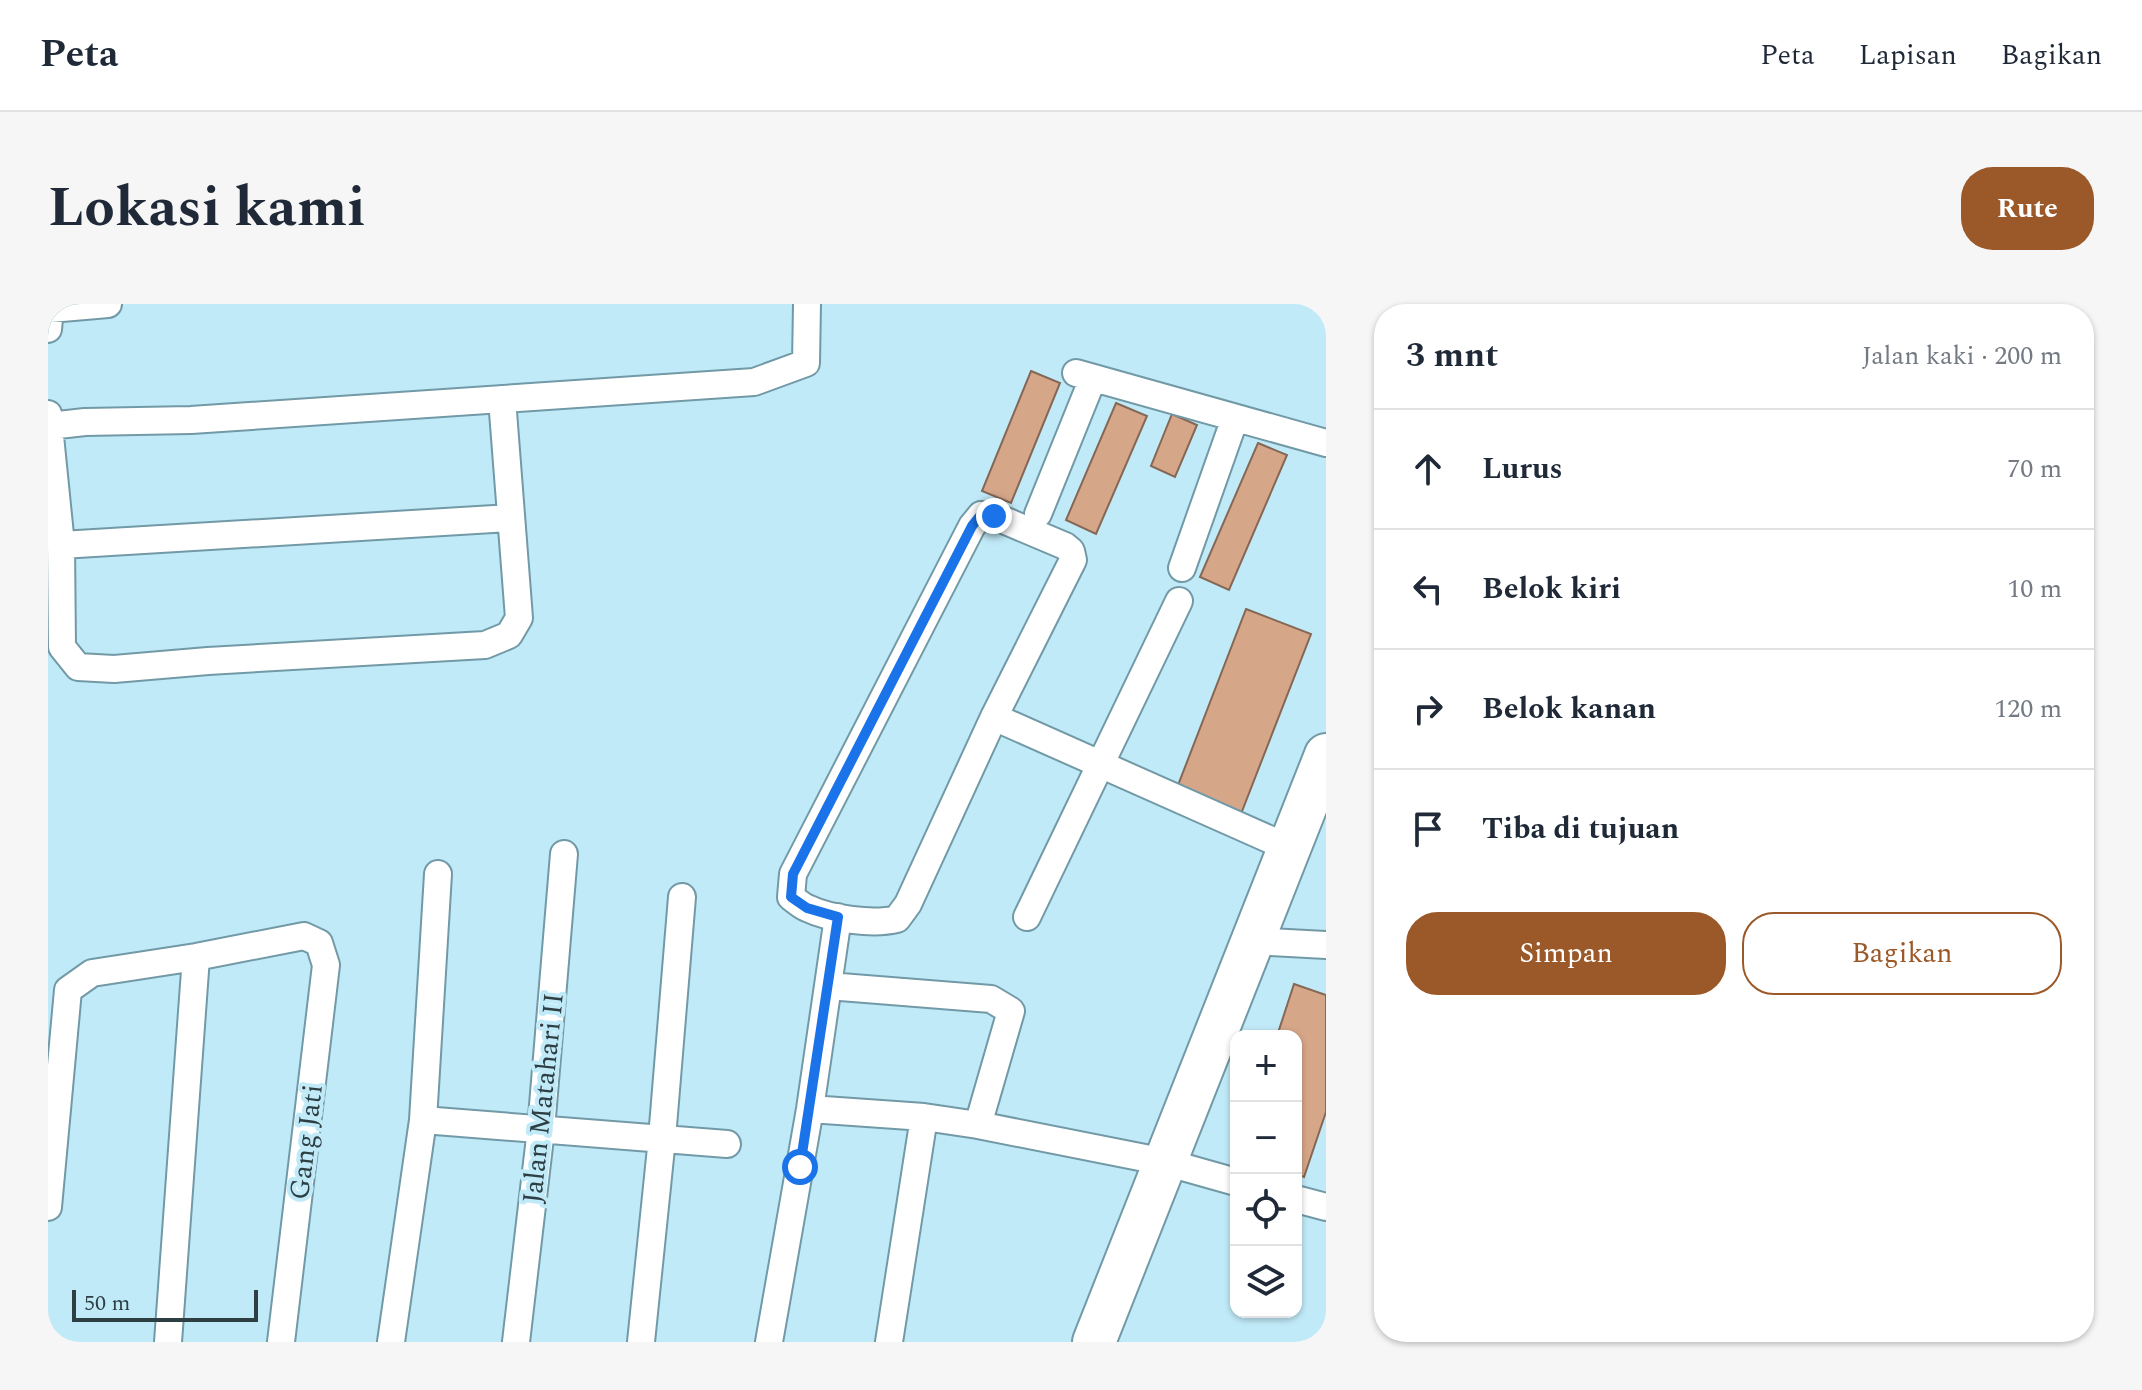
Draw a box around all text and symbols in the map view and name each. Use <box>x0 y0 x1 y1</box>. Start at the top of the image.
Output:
text: Peta <box>40 26 119 84</box>
text: Peta <box>1760 34 1815 77</box>
text: Lapisan <box>1859 34 1957 77</box>
text: Bagikan <box>2001 34 2102 77</box>
text: Lokasi kami <box>48 166 366 251</box>
button: Rute <box>1961 167 2094 250</box>
text: 3 mnt <box>1406 330 1498 382</box>
text: Jalan kaki · 200 m <box>1862 336 2062 376</box>
text: Lurus <box>1482 446 1563 492</box>
icon: ahead <box>1406 447 1450 491</box>
text: 70 m <box>2007 449 2062 489</box>
route end <box>976 498 1012 534</box>
text: Belok kiri <box>1482 566 1621 612</box>
icon: left <box>1406 567 1450 611</box>
text: 10 m <box>2007 569 2062 609</box>
text: Belok kanan <box>1482 686 1656 732</box>
icon: right <box>1406 687 1450 731</box>
text: 120 m <box>1994 689 2062 729</box>
text: Tiba di tujuan <box>1482 806 1679 852</box>
icon: arrive <box>1406 807 1450 851</box>
button: Simpan <box>1406 912 1726 995</box>
button: Bagikan <box>1742 912 2062 995</box>
street label: Jalan Matahari II <box>511 991 576 1206</box>
map controls <box>1230 1030 1302 1318</box>
button: + <box>1230 1030 1302 1102</box>
street label: Gang Jati <box>278 1082 335 1202</box>
button: − <box>1230 1102 1302 1174</box>
route start <box>782 1149 818 1185</box>
button: locate <box>1230 1174 1302 1246</box>
button: layers <box>1230 1246 1302 1318</box>
scale bar <box>72 1286 258 1322</box>
text: 50 m <box>84 1287 130 1320</box>

